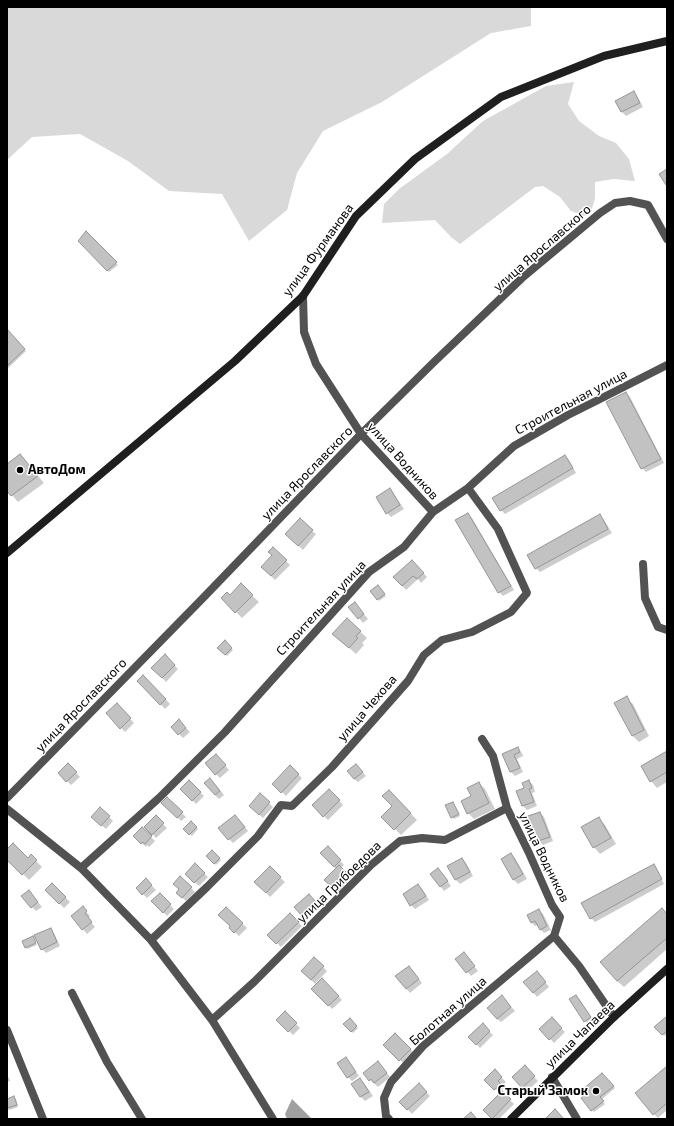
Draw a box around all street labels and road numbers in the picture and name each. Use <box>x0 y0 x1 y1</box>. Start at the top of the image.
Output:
street label: улица Фурманова <box>279 201 357 299</box>
street label: улица Ярославского <box>490 201 594 295</box>
street label: Строительная улица <box>512 366 630 438</box>
street label: улица Водников <box>364 419 442 503</box>
street label: улица Ярославского <box>258 423 356 523</box>
street label: Строительная улица <box>273 557 369 659</box>
street label: улица Ярославского <box>32 655 130 755</box>
street label: улица Чехова <box>334 672 400 744</box>
street label: улица Водников <box>515 809 573 905</box>
street label: улица Грибоедова <box>294 838 384 926</box>
street label: Болотная улица <box>406 973 490 1049</box>
street label: улица Чапаева <box>542 997 618 1071</box>

